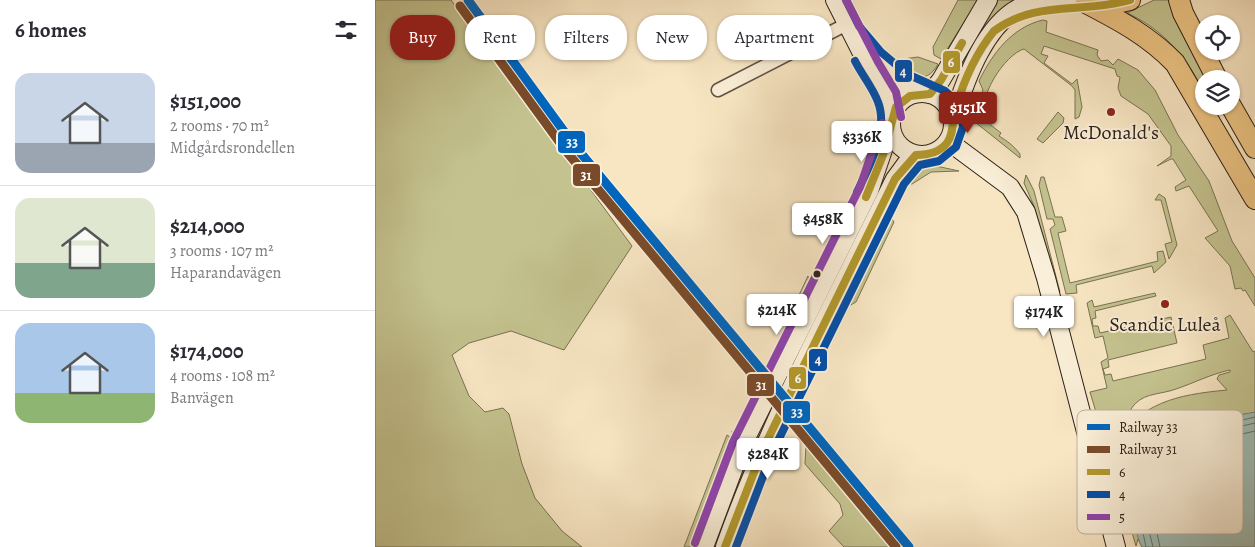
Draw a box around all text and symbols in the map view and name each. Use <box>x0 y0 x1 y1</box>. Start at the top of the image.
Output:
chip: Buy <box>390 15 455 60</box>
chip: Rent <box>465 15 535 60</box>
chip: Filters <box>545 15 627 60</box>
chip: New <box>637 15 707 60</box>
chip: Apartment <box>717 15 832 60</box>
map controls <box>1195 15 1240 115</box>
button: locate <box>1195 15 1240 60</box>
text: 6 homes <box>15 16 87 44</box>
icon: filters <box>332 16 360 44</box>
line badge: 6 <box>942 50 961 74</box>
text: 6 <box>948 53 955 72</box>
line badge: 4 <box>894 59 913 83</box>
text: 4 <box>900 62 907 81</box>
button: layers <box>1195 70 1240 115</box>
text: $151,000 <box>170 87 241 115</box>
pin: $151K <box>933 92 1003 134</box>
icon: home <box>55 93 115 153</box>
text: $151K <box>950 97 986 119</box>
marker: McDonald's <box>1105 106 1117 118</box>
text: 2 rooms · 70 m² <box>170 115 269 137</box>
place label: McDonald's <box>1063 119 1159 146</box>
pin: $336K <box>827 120 897 163</box>
text: $336K <box>842 126 882 148</box>
line badge: 33 <box>557 130 586 154</box>
text: 33 <box>566 133 578 152</box>
text: Midgårdsrondellen <box>170 137 295 159</box>
line badge: 31 <box>572 163 601 187</box>
text: 31 <box>580 166 592 185</box>
pin: $458K <box>788 202 858 245</box>
text: $458K <box>803 208 843 230</box>
text: $214,000 <box>170 212 245 240</box>
icon: home <box>55 218 115 278</box>
text: 3 rooms · 107 m² <box>170 240 273 262</box>
text: Haparandavägen <box>170 262 281 284</box>
unlabelled marker <box>812 269 822 279</box>
pin: $214K <box>742 294 812 336</box>
pin: $174K <box>1009 296 1079 338</box>
marker: Scandic Luleå <box>1159 298 1171 310</box>
text: $214K <box>758 299 796 321</box>
text: $174K <box>1025 301 1063 323</box>
place label: Scandic Luleå <box>1109 311 1222 338</box>
text: $174,000 <box>170 337 243 365</box>
icon: home <box>55 343 115 403</box>
line badge: 4 <box>808 348 828 372</box>
text: 4 <box>815 350 822 369</box>
text: 4 rooms · 108 m² <box>170 365 275 387</box>
line badge: 6 <box>788 366 807 390</box>
text: 6 <box>795 369 802 388</box>
line badge: 31 <box>746 373 775 397</box>
text: 31 <box>755 376 767 395</box>
text: Banvägen <box>170 387 234 409</box>
line badge: 33 <box>782 400 811 424</box>
text: 33 <box>791 403 803 422</box>
legend <box>1077 410 1243 534</box>
text: Railway 33 <box>1119 418 1178 437</box>
pin: $284K <box>733 438 803 480</box>
text: Railway 31 <box>1119 440 1177 459</box>
text: $284K <box>748 443 788 465</box>
text: 6 <box>1119 463 1125 482</box>
text: 4 <box>1119 485 1125 504</box>
text: 5 <box>1119 508 1125 527</box>

